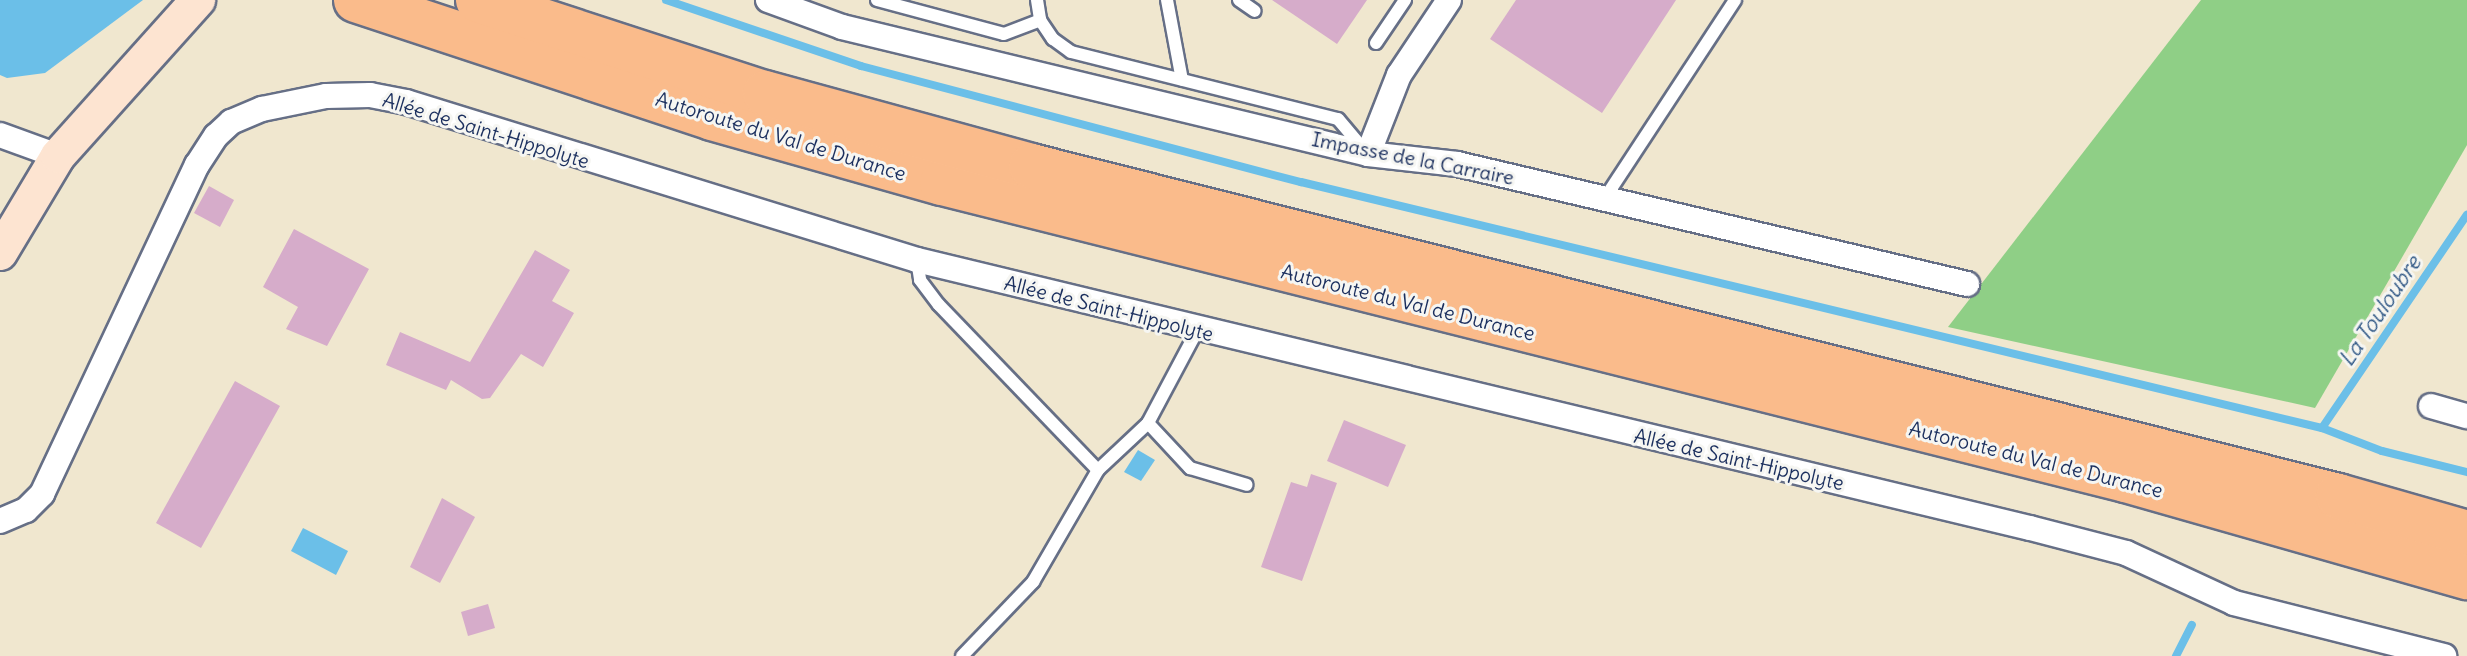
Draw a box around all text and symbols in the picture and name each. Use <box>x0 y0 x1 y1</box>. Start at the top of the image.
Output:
street label: Autoroute du Val de Durance <box>653 86 909 186</box>
street label: Allée de Saint-Hippolyte <box>380 87 592 173</box>
street label: Impasse de la Carraire <box>1310 127 1516 189</box>
water label: La Touloubre <box>2333 251 2427 371</box>
street label: Autoroute du Val de Durance <box>1279 259 1537 345</box>
street label: Allée de Saint-Hippolyte <box>1002 270 1216 346</box>
street label: Autoroute du Val de Durance <box>1907 416 2165 502</box>
street label: Allée de Saint-Hippolyte <box>1632 423 1846 495</box>

